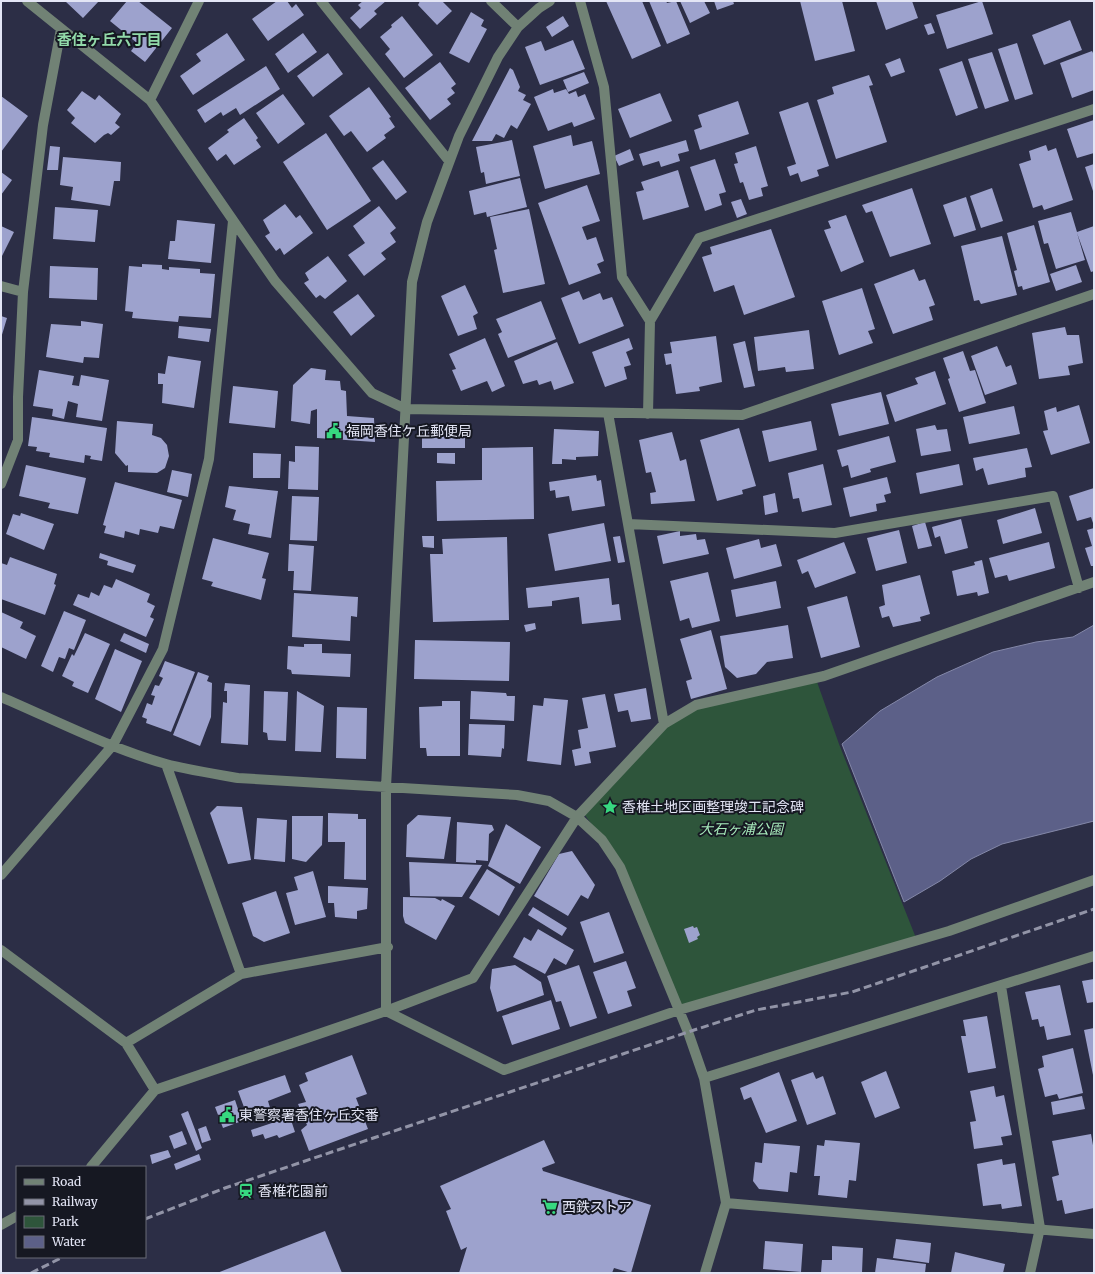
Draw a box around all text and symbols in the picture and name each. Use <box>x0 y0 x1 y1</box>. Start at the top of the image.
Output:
district label: 香住ヶ丘六丁目 <box>56 30 162 49</box>
public building icon: 福岡香住ケ丘郵便局 <box>325 422 343 440</box>
place label: 福岡香住ケ丘郵便局 <box>346 422 472 440</box>
place icon: 香椎土地区画整理竣工記念碑 <box>601 798 619 816</box>
place label: 香椎土地区画整理竣工記念碑 <box>622 798 804 816</box>
park label: 大石ヶ浦公園 <box>699 820 785 838</box>
public building icon: 東警察署香住ヶ丘交番 <box>218 1106 236 1124</box>
place label: 東警察署香住ヶ丘交番 <box>239 1106 379 1124</box>
legend <box>16 1166 146 1258</box>
text: Road <box>52 1174 81 1189</box>
station icon: 香椎花園前 <box>237 1182 255 1200</box>
place label: 香椎花園前 <box>258 1182 328 1200</box>
text: Railway <box>52 1194 98 1209</box>
supermarket icon: 西鉄ストア <box>541 1198 559 1216</box>
place label: 西鉄ストア <box>562 1198 632 1216</box>
text: Park <box>52 1214 79 1229</box>
text: Water <box>51 1234 87 1249</box>

